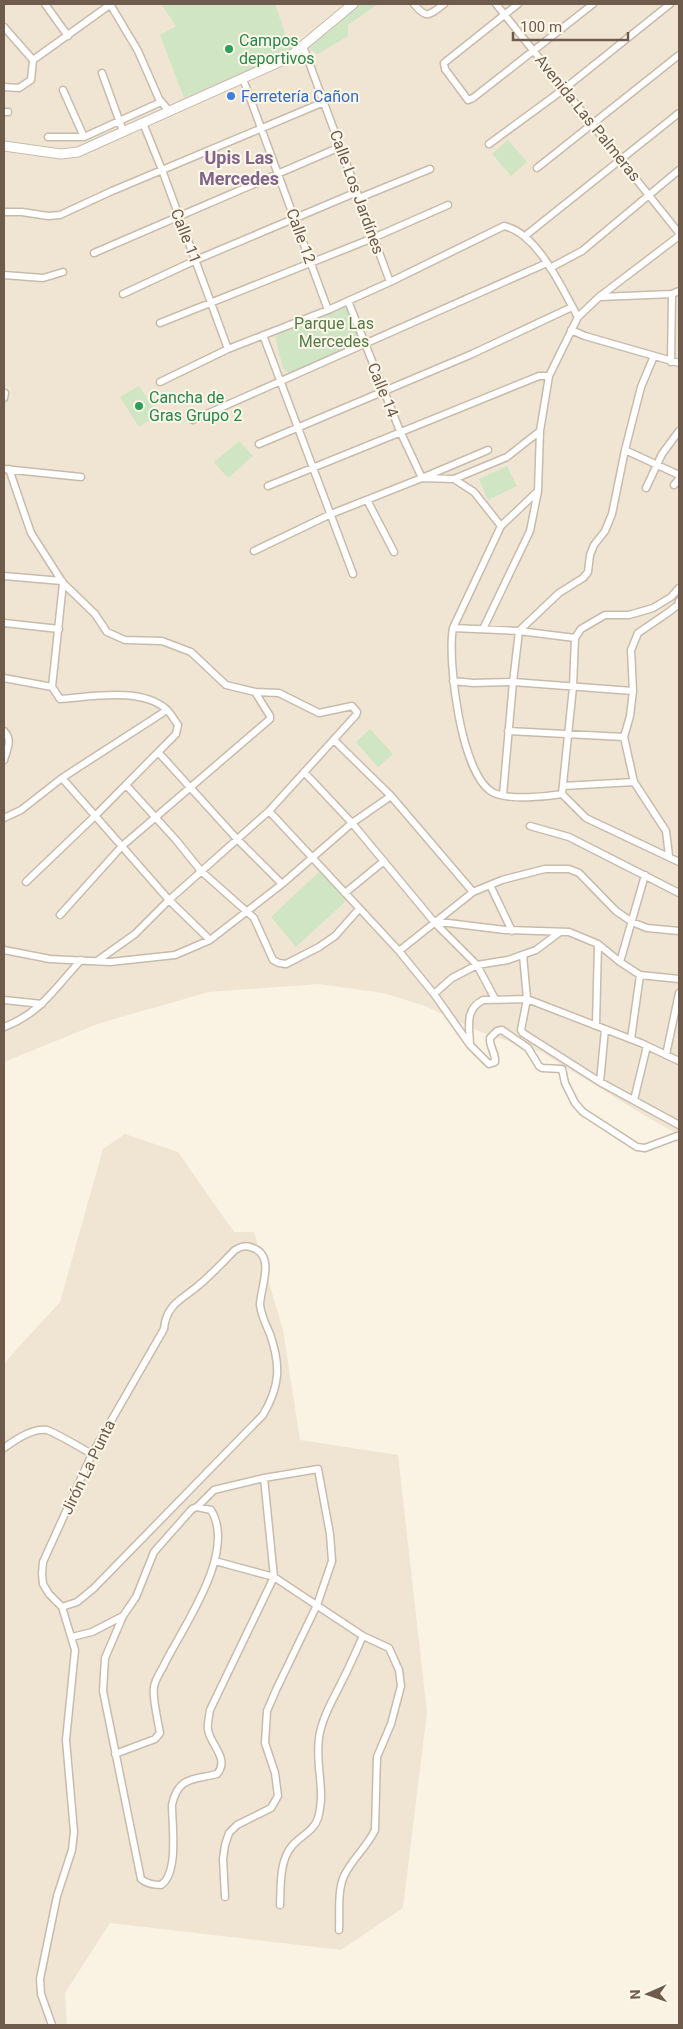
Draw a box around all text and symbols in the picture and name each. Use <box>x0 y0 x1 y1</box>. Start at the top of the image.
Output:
scale bar <box>513 10 628 42</box>
text: 100 m <box>520 18 562 36</box>
place label: Campos deportivos <box>239 31 315 68</box>
marker: Campos deportivos <box>223 43 235 55</box>
street label: Avenida Las Palmeras <box>531 51 645 185</box>
place label: Ferretería Cañon <box>241 87 359 106</box>
marker: Ferretería Cañon <box>225 90 237 102</box>
street label: Calle Los Jardínes <box>326 127 388 257</box>
district label: Upis Las Mercedes <box>199 147 279 189</box>
street label: Calle 11 <box>167 206 205 266</box>
street label: Calle 12 <box>282 206 320 266</box>
park label: Parque Las Mercedes <box>294 314 374 351</box>
street label: Calle 14 <box>363 360 403 420</box>
place label: Cancha de Gras Grupo 2 <box>149 388 242 425</box>
marker: Cancha de Gras Grupo 2 <box>133 400 145 412</box>
street label: Jirón La Punta <box>57 1417 119 1517</box>
north arrow <box>623 1969 673 2019</box>
text: N <box>627 1989 643 2000</box>

